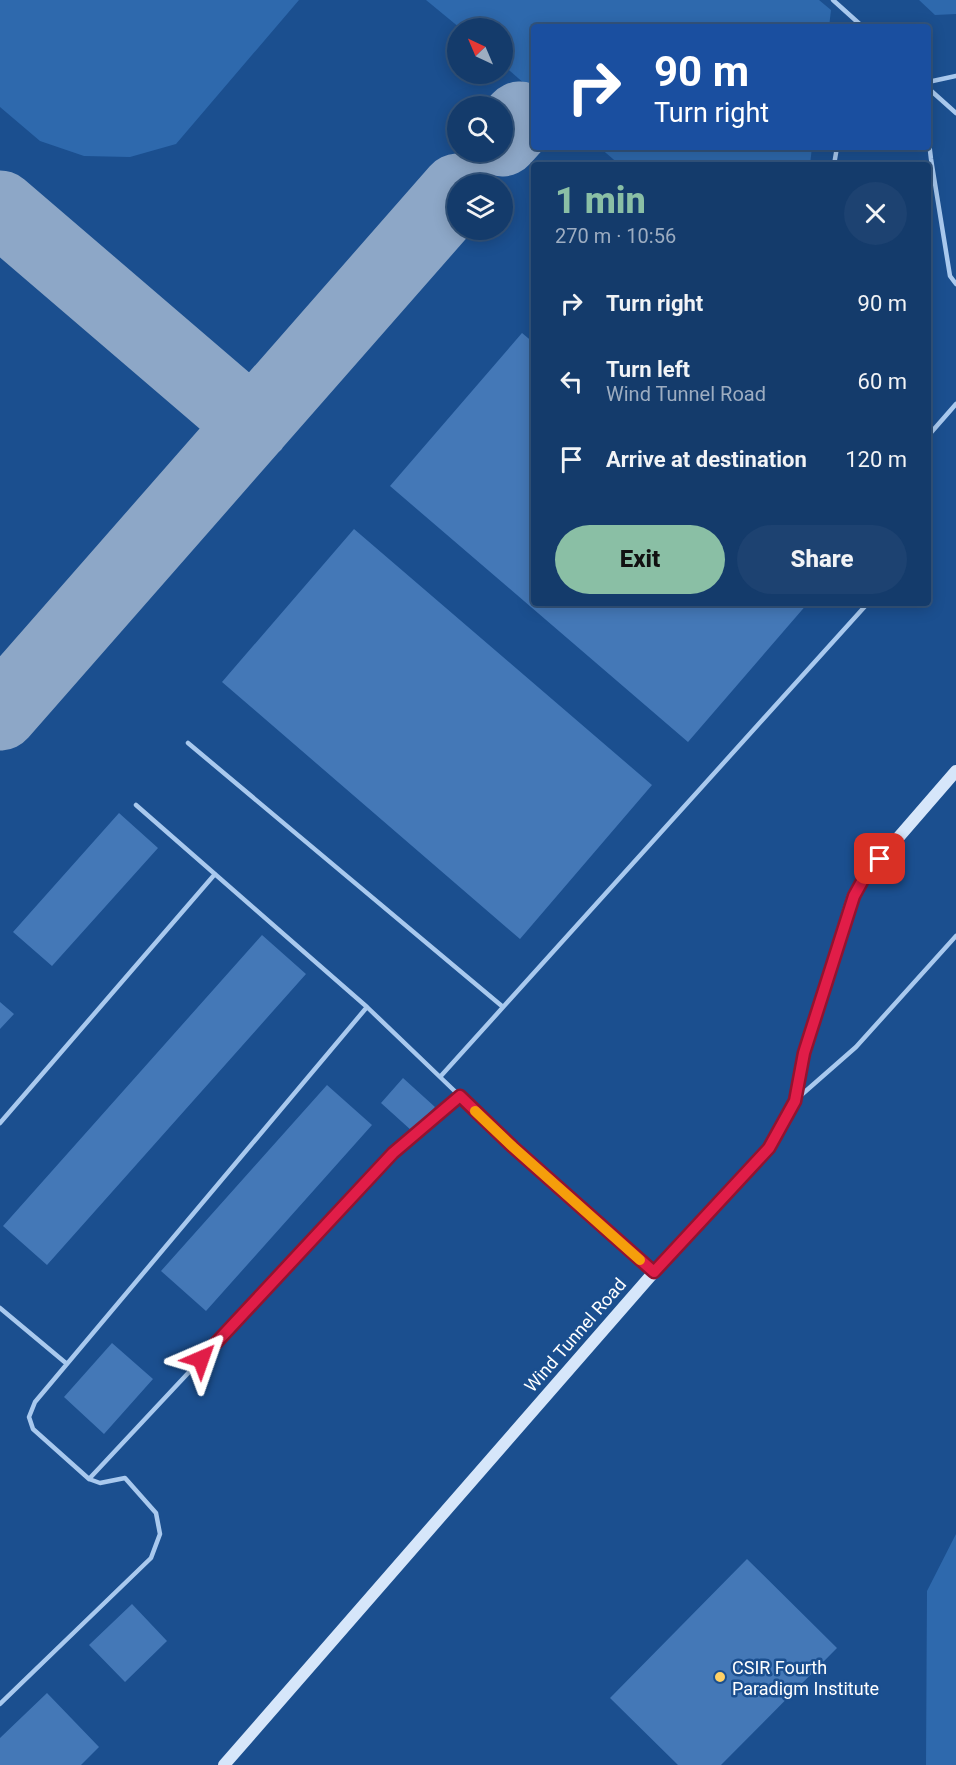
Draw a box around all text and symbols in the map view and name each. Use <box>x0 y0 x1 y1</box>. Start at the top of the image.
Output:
north arrow <box>447 18 513 84</box>
map controls <box>447 18 513 240</box>
text: 90 m <box>654 47 749 96</box>
icon: right <box>555 48 633 126</box>
button: search <box>447 96 513 162</box>
text: Turn right <box>654 97 769 129</box>
button: layers <box>447 174 513 240</box>
text: 1 min <box>555 180 646 222</box>
button: close <box>844 182 907 245</box>
text: 270 m · 10:56 <box>555 224 676 248</box>
icon: right <box>555 287 588 320</box>
text: Turn right <box>606 291 703 316</box>
text: 90 m <box>858 291 907 316</box>
text: Turn left <box>606 357 690 382</box>
icon: left <box>555 365 588 398</box>
text: 60 m <box>858 369 907 394</box>
text: Wind Tunnel Road <box>606 382 766 406</box>
icon: arrive <box>555 443 588 476</box>
text: Arrive at destination <box>606 447 807 472</box>
text: 120 m <box>845 447 907 472</box>
button: Exit <box>555 525 725 594</box>
button: Share <box>737 525 907 594</box>
pin <box>854 833 905 884</box>
icon: arrive <box>863 842 896 875</box>
street label: Wind Tunnel Road <box>520 1274 630 1396</box>
position arrow <box>169 1327 233 1391</box>
place label: CSIR Fourth Paradigm Institute <box>732 1657 879 1699</box>
marker: CSIR Fourth Paradigm Institute <box>713 1670 727 1684</box>

